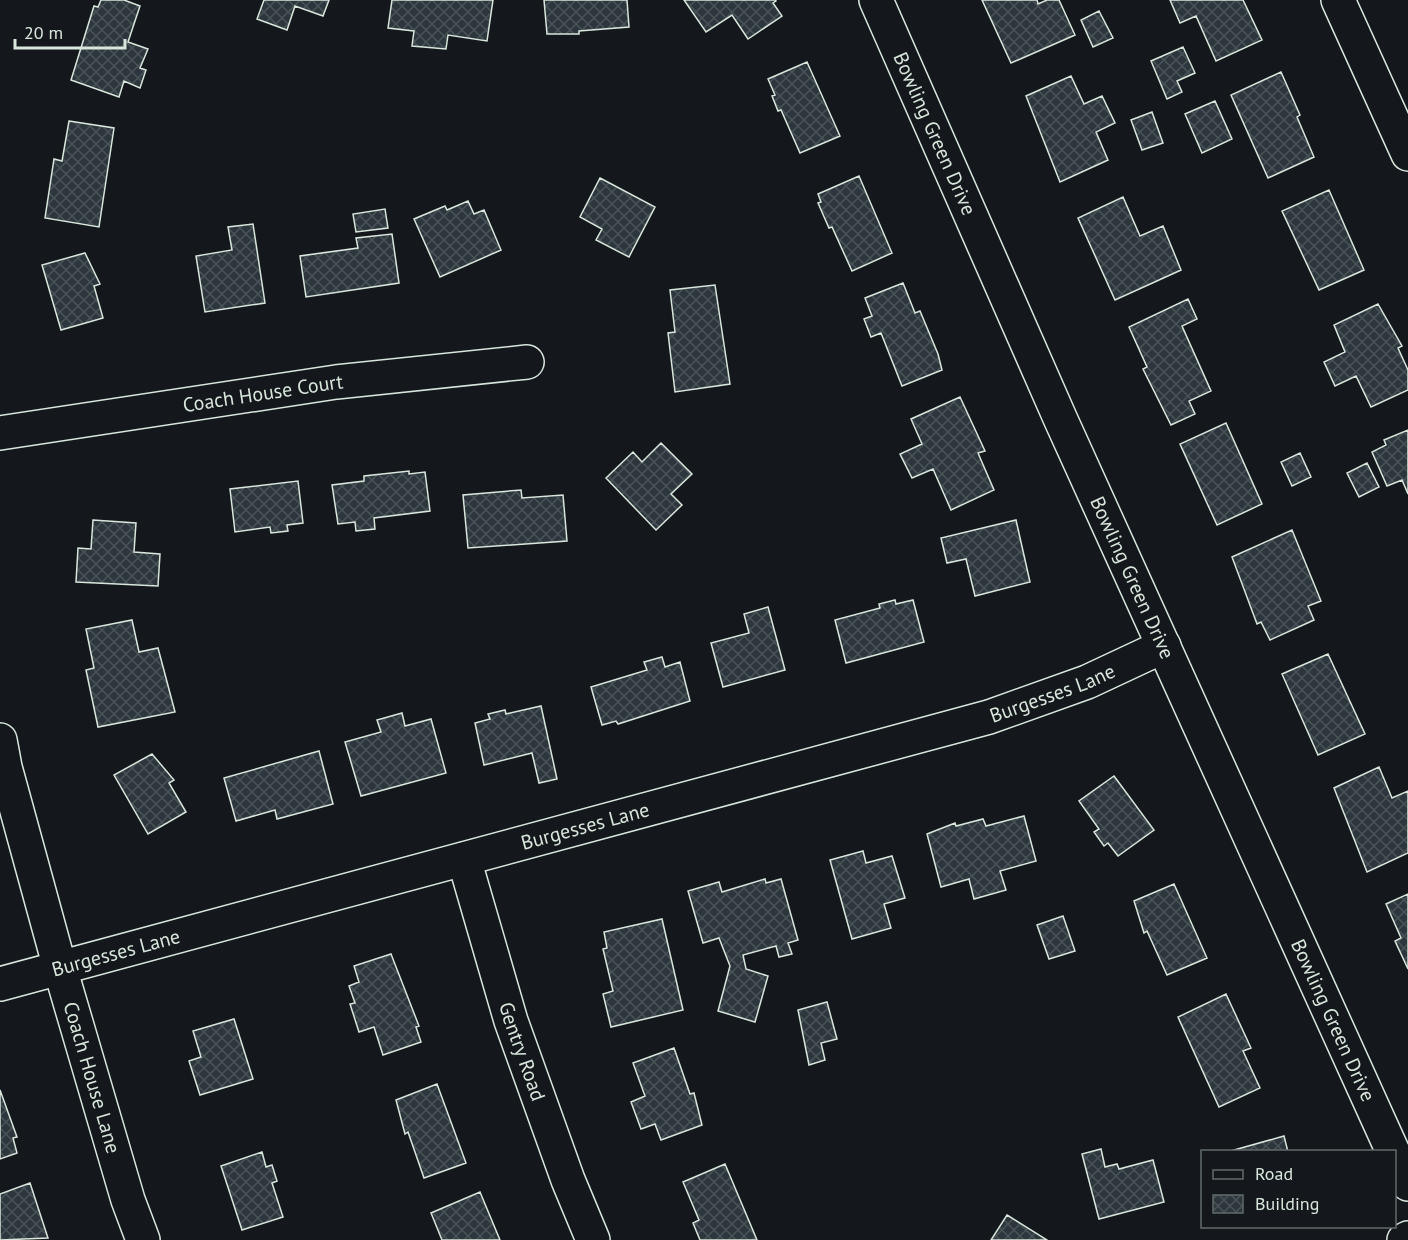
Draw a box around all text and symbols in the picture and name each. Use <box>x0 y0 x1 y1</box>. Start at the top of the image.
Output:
scale bar <box>15 12 124 50</box>
text: 20 m <box>24 21 63 44</box>
street label: Bowling Green Drive <box>888 48 982 219</box>
street label: Coach House Court <box>181 368 345 418</box>
street label: Bowling Green Drive <box>1084 492 1181 663</box>
street label: Burgesses Lane <box>986 658 1119 729</box>
street label: Burgesses Lane <box>518 796 652 856</box>
street label: Burgesses Lane <box>49 923 183 982</box>
street label: Bowling Green Drive <box>1285 935 1381 1106</box>
street label: Coach House Lane <box>58 999 127 1156</box>
street label: Gentry Road <box>493 999 552 1104</box>
legend <box>1201 1150 1396 1228</box>
text: Road <box>1255 1162 1293 1185</box>
text: Building <box>1255 1192 1319 1215</box>

